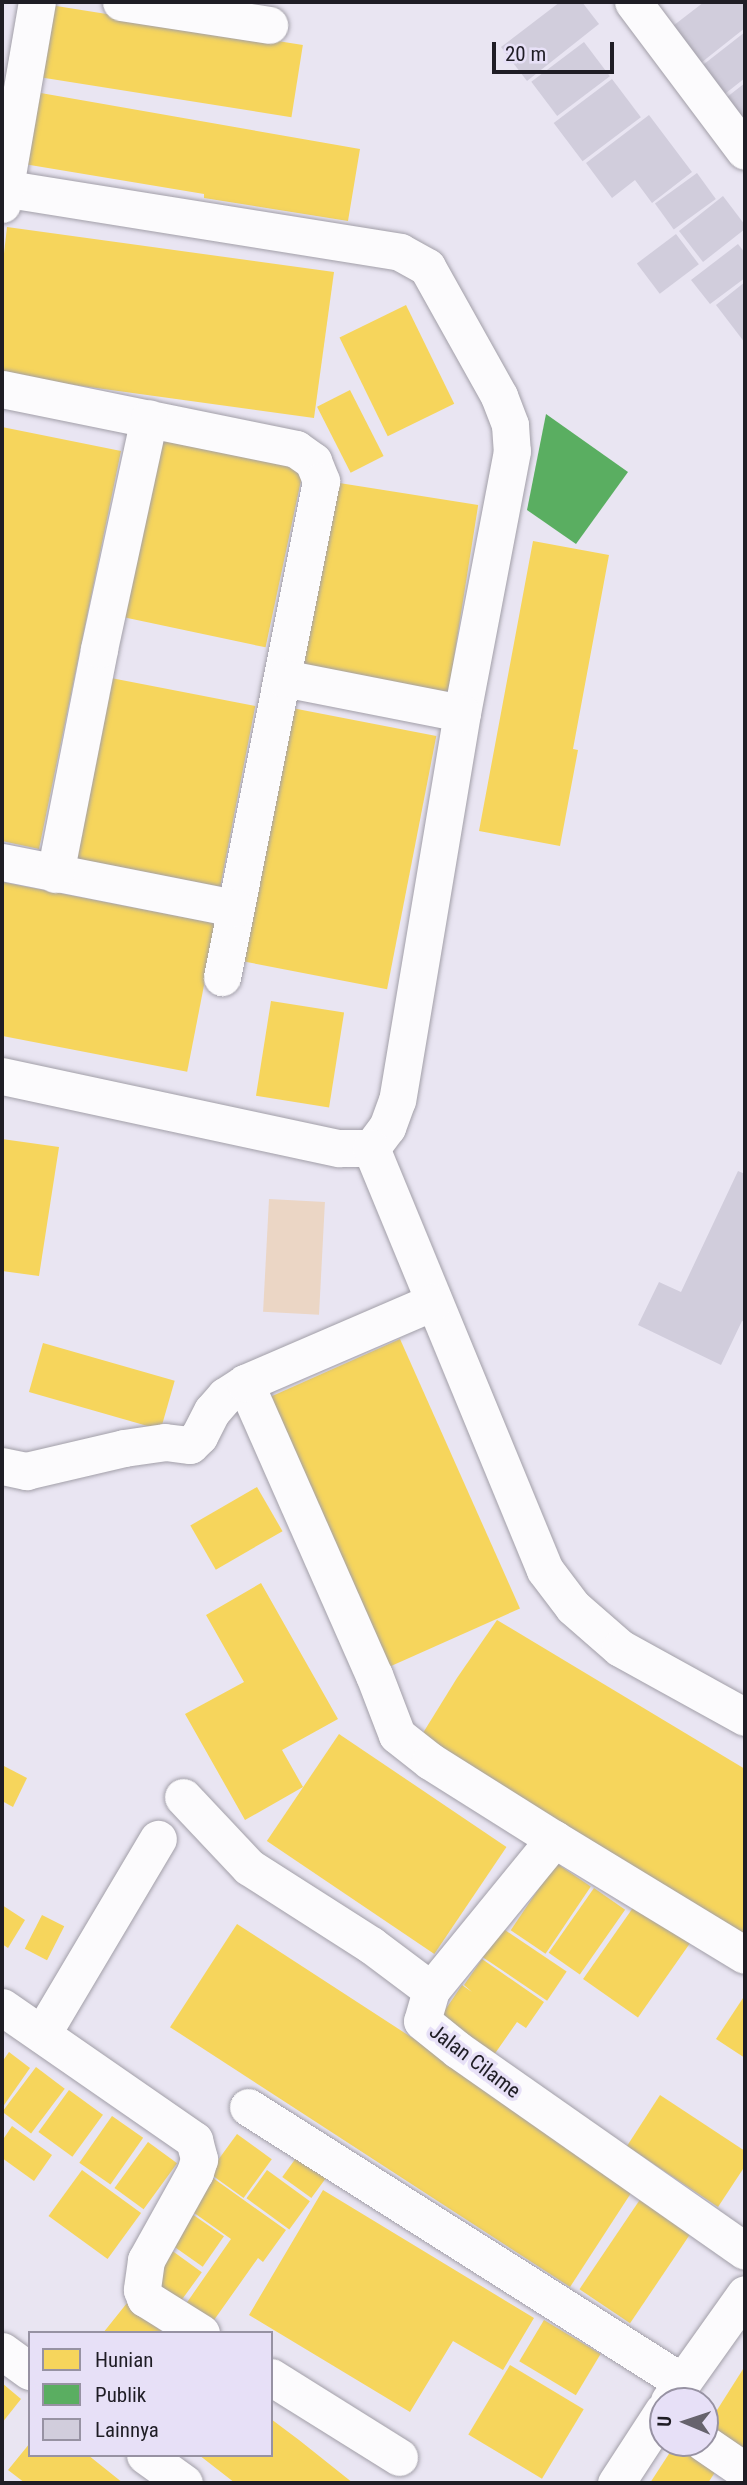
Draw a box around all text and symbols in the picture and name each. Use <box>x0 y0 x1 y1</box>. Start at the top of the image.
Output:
scale bar <box>495 28 618 72</box>
text: 20 m <box>505 42 546 66</box>
street label: Jalan Cilame <box>425 2019 525 2103</box>
legend <box>28 2331 273 2457</box>
text: Hunian <box>95 2348 153 2372</box>
text: Publik <box>95 2383 146 2407</box>
north arrow <box>649 2387 719 2457</box>
text: U <box>653 2415 676 2427</box>
text: Lainnya <box>95 2418 159 2442</box>

